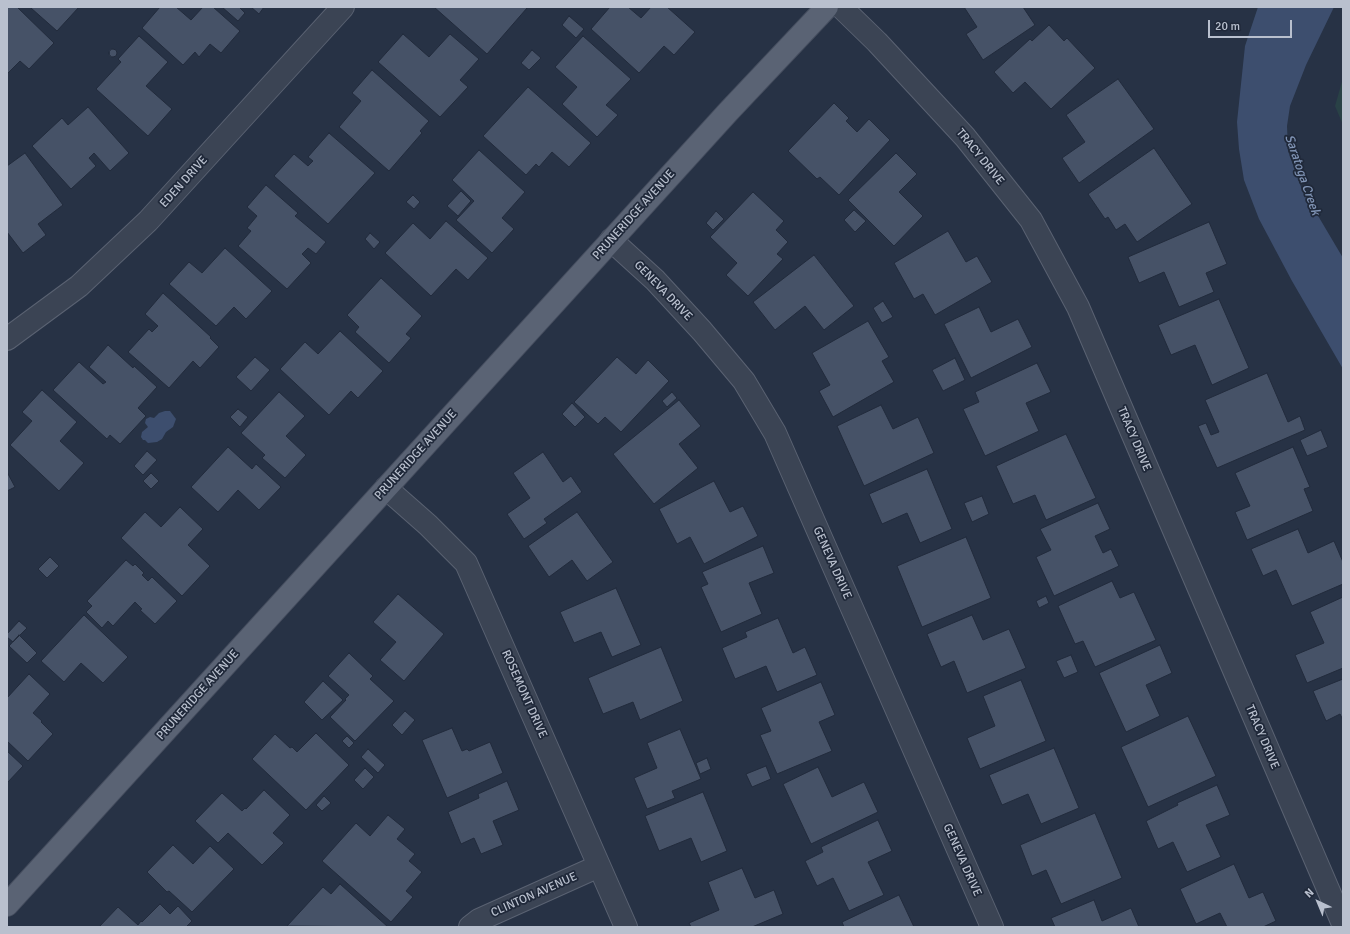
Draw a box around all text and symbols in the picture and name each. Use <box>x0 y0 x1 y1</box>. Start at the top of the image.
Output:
scale bar <box>1210 12 1294 38</box>
text: 20 m <box>1215 19 1240 34</box>
street label: TRACY DRIVE <box>953 126 1007 188</box>
water label: Saratoga Creek <box>1281 133 1323 217</box>
street label: EDEN DRIVE <box>157 153 211 211</box>
street label: PRUNERIDGE AVENUE <box>590 167 678 263</box>
street label: GENEVA DRIVE <box>631 258 695 324</box>
street label: TRACY DRIVE <box>1114 405 1154 473</box>
street label: PRUNERIDGE AVENUE <box>372 407 460 503</box>
street label: GENEVA DRIVE <box>810 524 854 602</box>
street label: PRUNERIDGE AVENUE <box>154 647 242 743</box>
street label: ROSEMONT DRIVE <box>498 648 550 740</box>
street label: TRACY DRIVE <box>1242 703 1282 771</box>
street label: GENEVA DRIVE <box>940 821 984 899</box>
street label: CLINTON AVENUE <box>489 870 579 920</box>
north arrow <box>1298 882 1338 922</box>
text: N <box>1302 886 1317 900</box>

